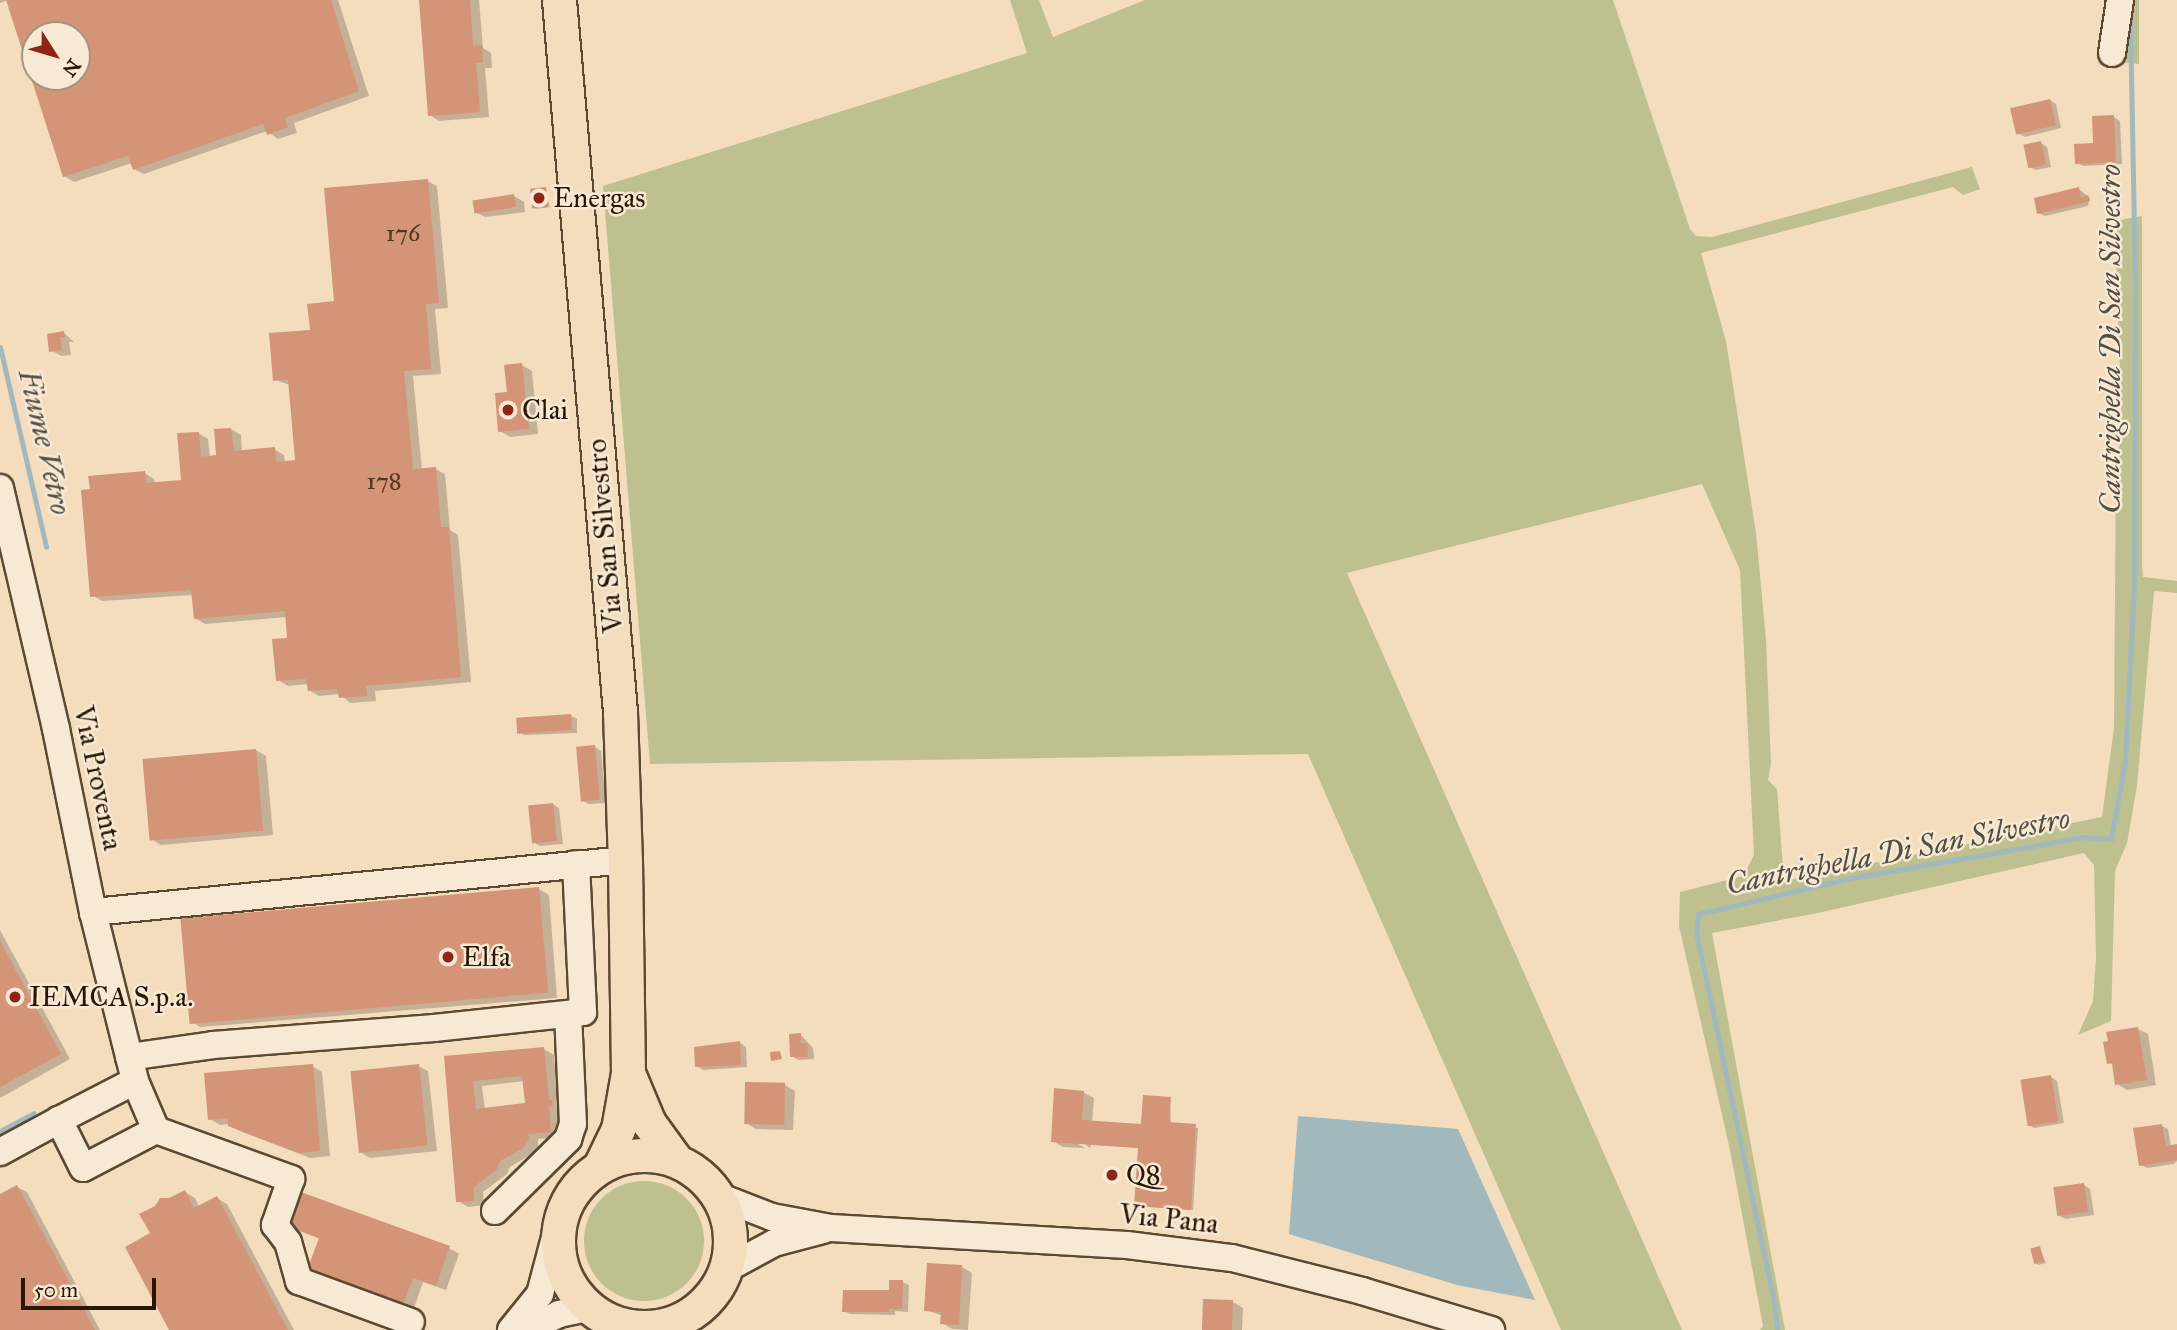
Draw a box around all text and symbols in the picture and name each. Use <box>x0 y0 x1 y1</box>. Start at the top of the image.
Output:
north arrow <box>21 21 91 91</box>
text: N <box>58 54 86 81</box>
water label: Cantrighella Di San Silvestro <box>2092 164 2128 514</box>
place label: Energas <box>553 181 645 215</box>
marker: Energas <box>531 190 547 206</box>
house number: 176 <box>386 220 420 248</box>
water label: Fiume Vetro <box>11 366 79 518</box>
place label: Clai <box>522 393 568 427</box>
marker: Clai <box>500 402 516 418</box>
street label: Via San Silvestro <box>580 438 630 634</box>
house number: 178 <box>366 468 402 496</box>
street label: Via Proventa <box>66 703 130 853</box>
water label: Cantrighella Di San Silvestro <box>1723 800 2073 902</box>
place label: Elfa <box>462 940 511 974</box>
marker: Elfa <box>440 949 456 965</box>
place label: IEMCA S.p.a. <box>29 980 193 1014</box>
marker: IEMCA S.p.a. <box>7 989 23 1005</box>
place label: Q8 <box>1126 1158 1161 1192</box>
marker: Q8 <box>1104 1167 1120 1183</box>
street label: Via Pana <box>1118 1197 1220 1241</box>
scale bar <box>24 1264 159 1308</box>
text: 50 m <box>34 1277 78 1303</box>

